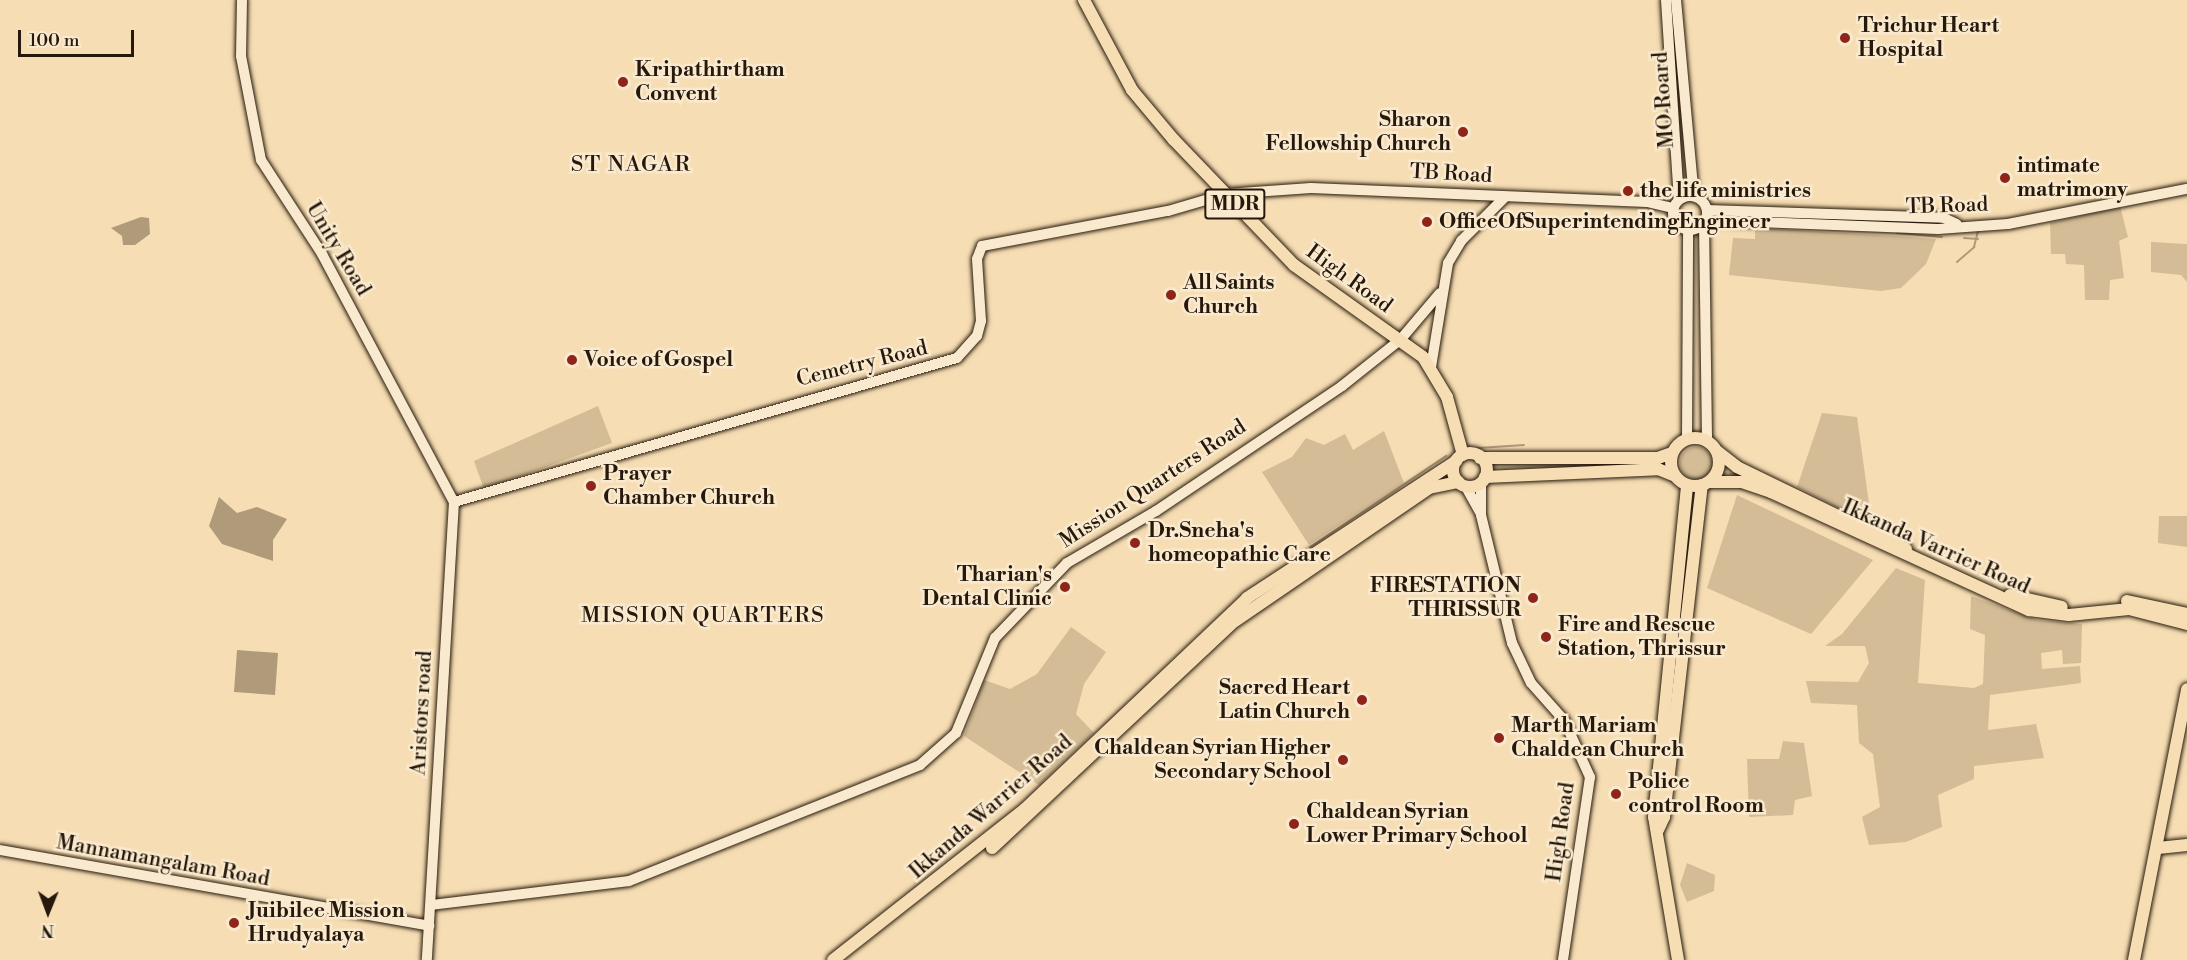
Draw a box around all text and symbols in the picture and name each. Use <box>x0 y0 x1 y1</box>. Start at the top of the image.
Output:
place label: Trichur Heart Hospital <box>1858 13 1999 63</box>
scale bar <box>21 18 136 56</box>
text: 100 m <box>29 29 80 52</box>
marker: Trichur Heart Hospital <box>1836 29 1854 47</box>
street label: MO Roard <box>1648 51 1680 149</box>
place label: Kripathirtham Convent <box>635 57 785 107</box>
marker: Kripathirtham Convent <box>616 75 630 89</box>
place label: Sharon Fellowship Church <box>1266 107 1451 157</box>
marker: Sharon Fellowship Church <box>1456 125 1470 139</box>
district label: ST NAGAR <box>571 152 691 178</box>
place label: intimate matrimony <box>2017 153 2128 203</box>
street label: TB Road <box>1409 159 1493 189</box>
marker: intimate matrimony <box>1998 171 2012 185</box>
place label: the life ministries <box>1640 178 1811 204</box>
marker: the life ministries <box>1621 184 1635 198</box>
road number: MDR <box>1204 187 1266 221</box>
street label: TB Road <box>1905 192 1989 220</box>
street label: Unity Road <box>300 198 376 300</box>
place label: OfficeOfSuperintendingEngineer <box>1439 209 1771 235</box>
marker: OfficeOfSuperintendingEngineer <box>1420 215 1434 229</box>
street label: High Road <box>1301 239 1397 319</box>
place label: All Saints Church <box>1183 270 1275 320</box>
marker: All Saints Church <box>1164 288 1178 302</box>
street label: Cemetry Road <box>794 336 930 392</box>
place label: Voice of Gospel <box>584 347 733 373</box>
marker: Voice of Gospel <box>565 353 579 367</box>
street label: Mission Quarters Road <box>1055 414 1251 554</box>
place label: Prayer Chamber Church <box>603 461 775 511</box>
marker: Prayer Chamber Church <box>584 479 598 493</box>
street label: Ikkanda Varrier Road <box>1838 494 2034 600</box>
place label: Dr.Sneha's homeopathic Care <box>1148 518 1331 568</box>
marker: Dr.Sneha's homeopathic Care <box>1126 534 1144 552</box>
place label: Tharian's Dental Clinic <box>922 562 1052 612</box>
place label: FIRESTATION THRISSUR <box>1370 573 1521 623</box>
marker: Tharian's Dental Clinic <box>1056 578 1074 596</box>
marker: FIRESTATION THRISSUR <box>1526 591 1540 605</box>
district label: MISSION QUARTERS <box>581 603 825 629</box>
place label: Fire and Rescue Station, Thrissur <box>1558 612 1726 662</box>
marker: Fire and Rescue Station, Thrissur <box>1539 630 1553 644</box>
street label: Aristors road <box>406 650 438 776</box>
place label: Sacred Heart Latin Church <box>1219 675 1350 725</box>
marker: Sacred Heart Latin Church <box>1355 693 1369 707</box>
place label: Marth Mariam Chaldean Church <box>1511 713 1684 763</box>
street label: Ikkanda Warrier Road <box>904 729 1078 885</box>
marker: Marth Mariam Chaldean Church <box>1492 731 1506 745</box>
place label: Chaldean Syrian Higher Secondary School <box>1094 735 1331 785</box>
marker: Chaldean Syrian Higher Secondary School <box>1336 753 1350 767</box>
place label: Police control Room <box>1628 769 1764 819</box>
street label: High Road <box>1542 781 1580 883</box>
marker: Police control Room <box>1609 787 1623 801</box>
place label: Chaldean Syrian Lower Primary School <box>1306 799 1528 849</box>
marker: Chaldean Syrian Lower Primary School <box>1287 817 1301 831</box>
street label: Mannamangalam Road <box>54 830 272 892</box>
north arrow <box>18 882 78 942</box>
place label: Juibilee Mission Hrudyalaya <box>248 898 405 948</box>
marker: Juibilee Mission Hrudyalaya <box>225 914 243 932</box>
text: N <box>41 920 54 940</box>

